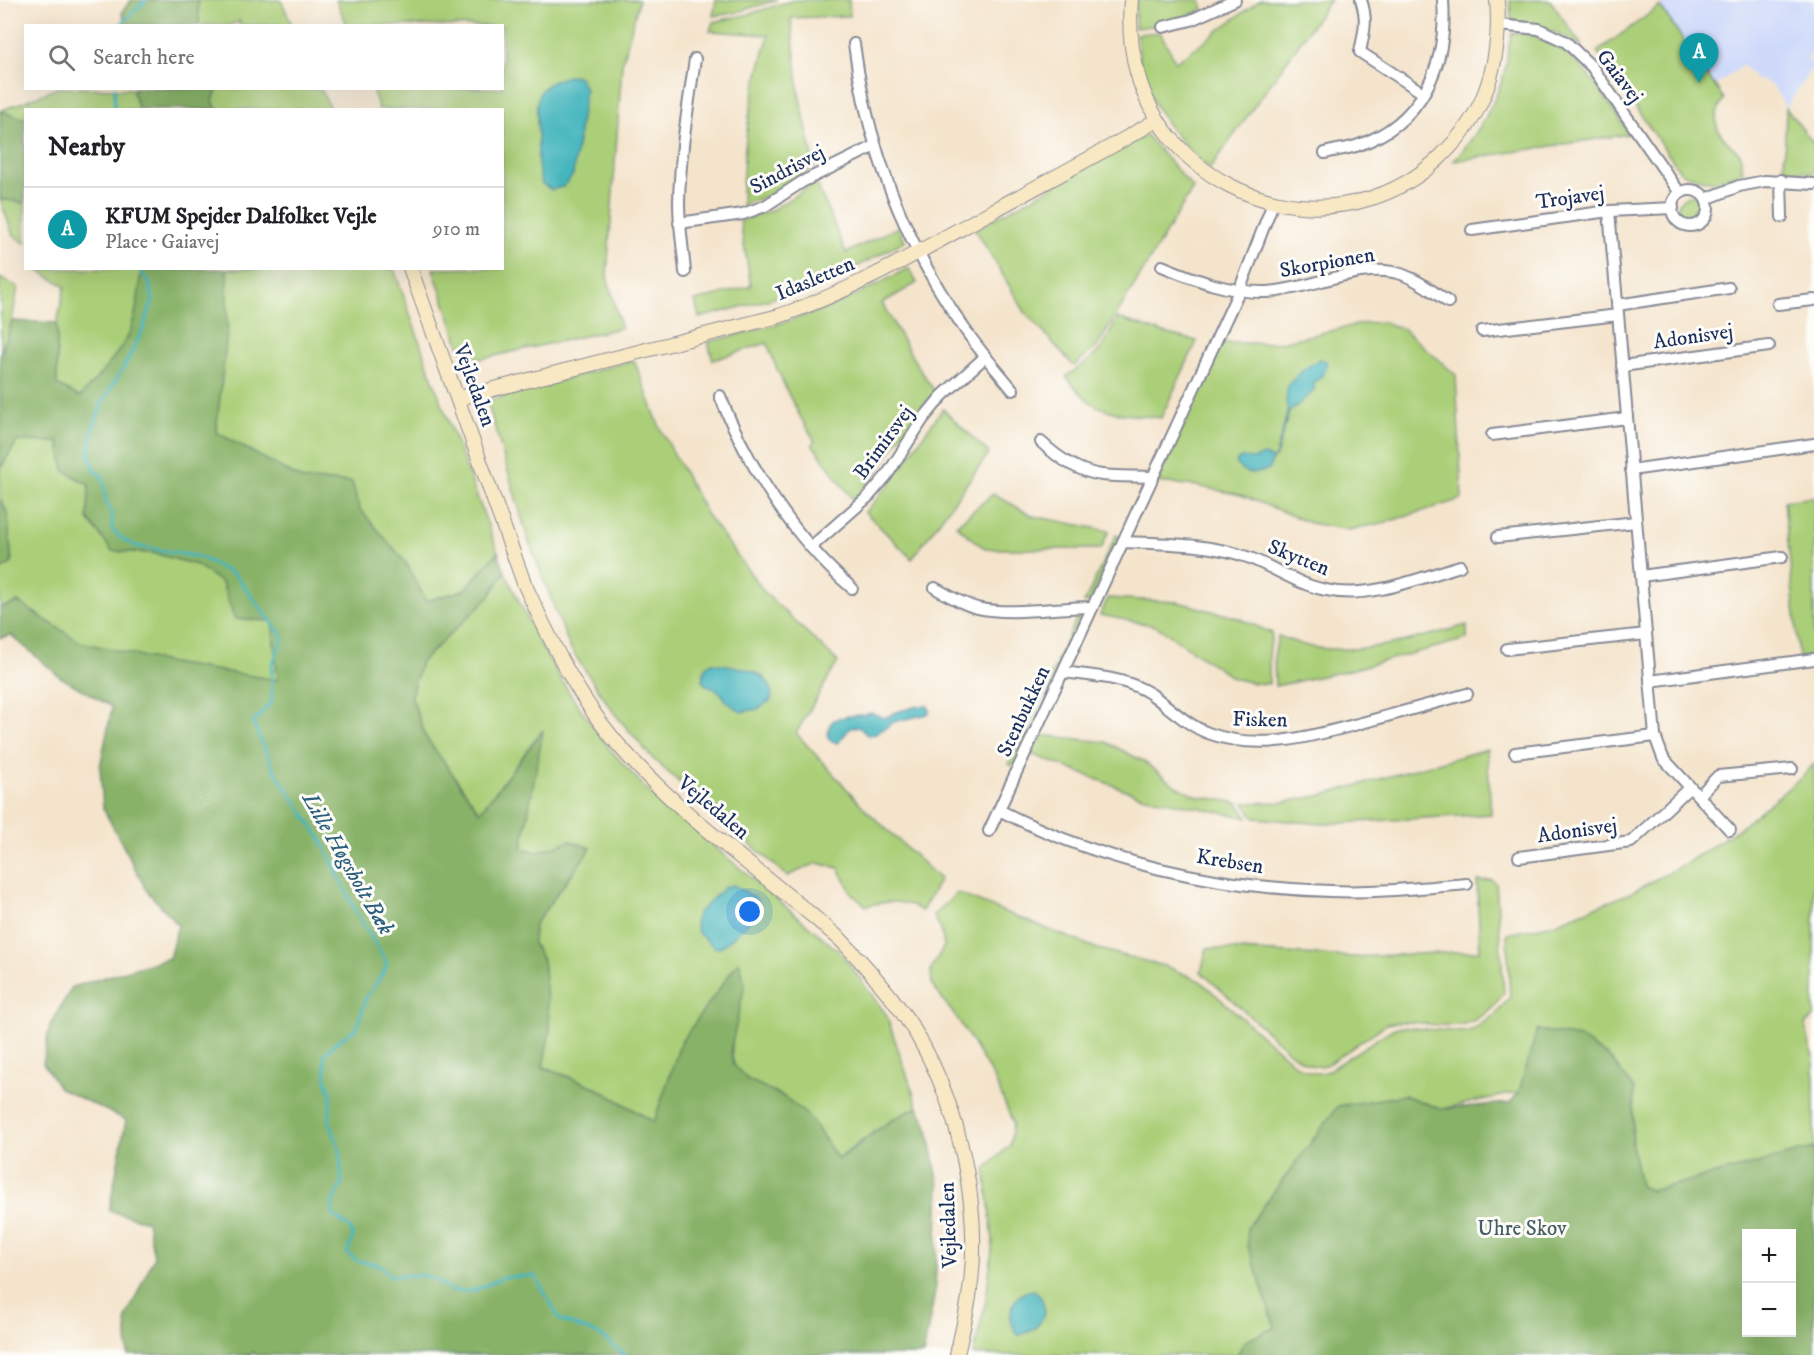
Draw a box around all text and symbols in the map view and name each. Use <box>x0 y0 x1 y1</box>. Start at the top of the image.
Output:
search box <box>24 24 504 90</box>
pin: A <box>1680 34 1718 83</box>
icon: search <box>45 41 78 74</box>
text: Search here <box>93 44 195 71</box>
street label: Gaiavej <box>1591 44 1648 109</box>
text: Nearby <box>48 131 125 164</box>
street label: Sindrisvej <box>746 139 829 200</box>
street label: Trojavej <box>1534 180 1606 216</box>
text: KFUM Spejder Dalfolket Vejle <box>105 203 377 230</box>
text: A <box>61 217 74 242</box>
text: 910 m <box>433 217 480 242</box>
text: Place · Gaiavej <box>105 230 219 255</box>
street label: Skorpionen <box>1278 242 1377 284</box>
street label: Idasletten <box>772 251 859 307</box>
street label: Adonisvej <box>1652 319 1735 355</box>
street label: Vejledalen <box>447 339 501 430</box>
street label: Brimirsvej <box>848 400 919 485</box>
street label: Skytten <box>1264 534 1333 582</box>
street label: Stenbukken <box>991 662 1056 761</box>
street label: Fisken <box>1232 707 1288 733</box>
street label: Vejledalen <box>671 769 755 845</box>
water label: Lille Høgsholt Bæk <box>295 786 400 940</box>
street label: Adonisvej <box>1536 813 1619 849</box>
street label: Krebsen <box>1194 844 1265 880</box>
your location <box>735 897 764 926</box>
street label: Vejledalen <box>935 1181 964 1269</box>
park label: Uhre Skov <box>1478 1216 1567 1242</box>
map controls <box>1742 1229 1796 1337</box>
button: + <box>1742 1229 1796 1283</box>
button: − <box>1742 1283 1796 1337</box>

